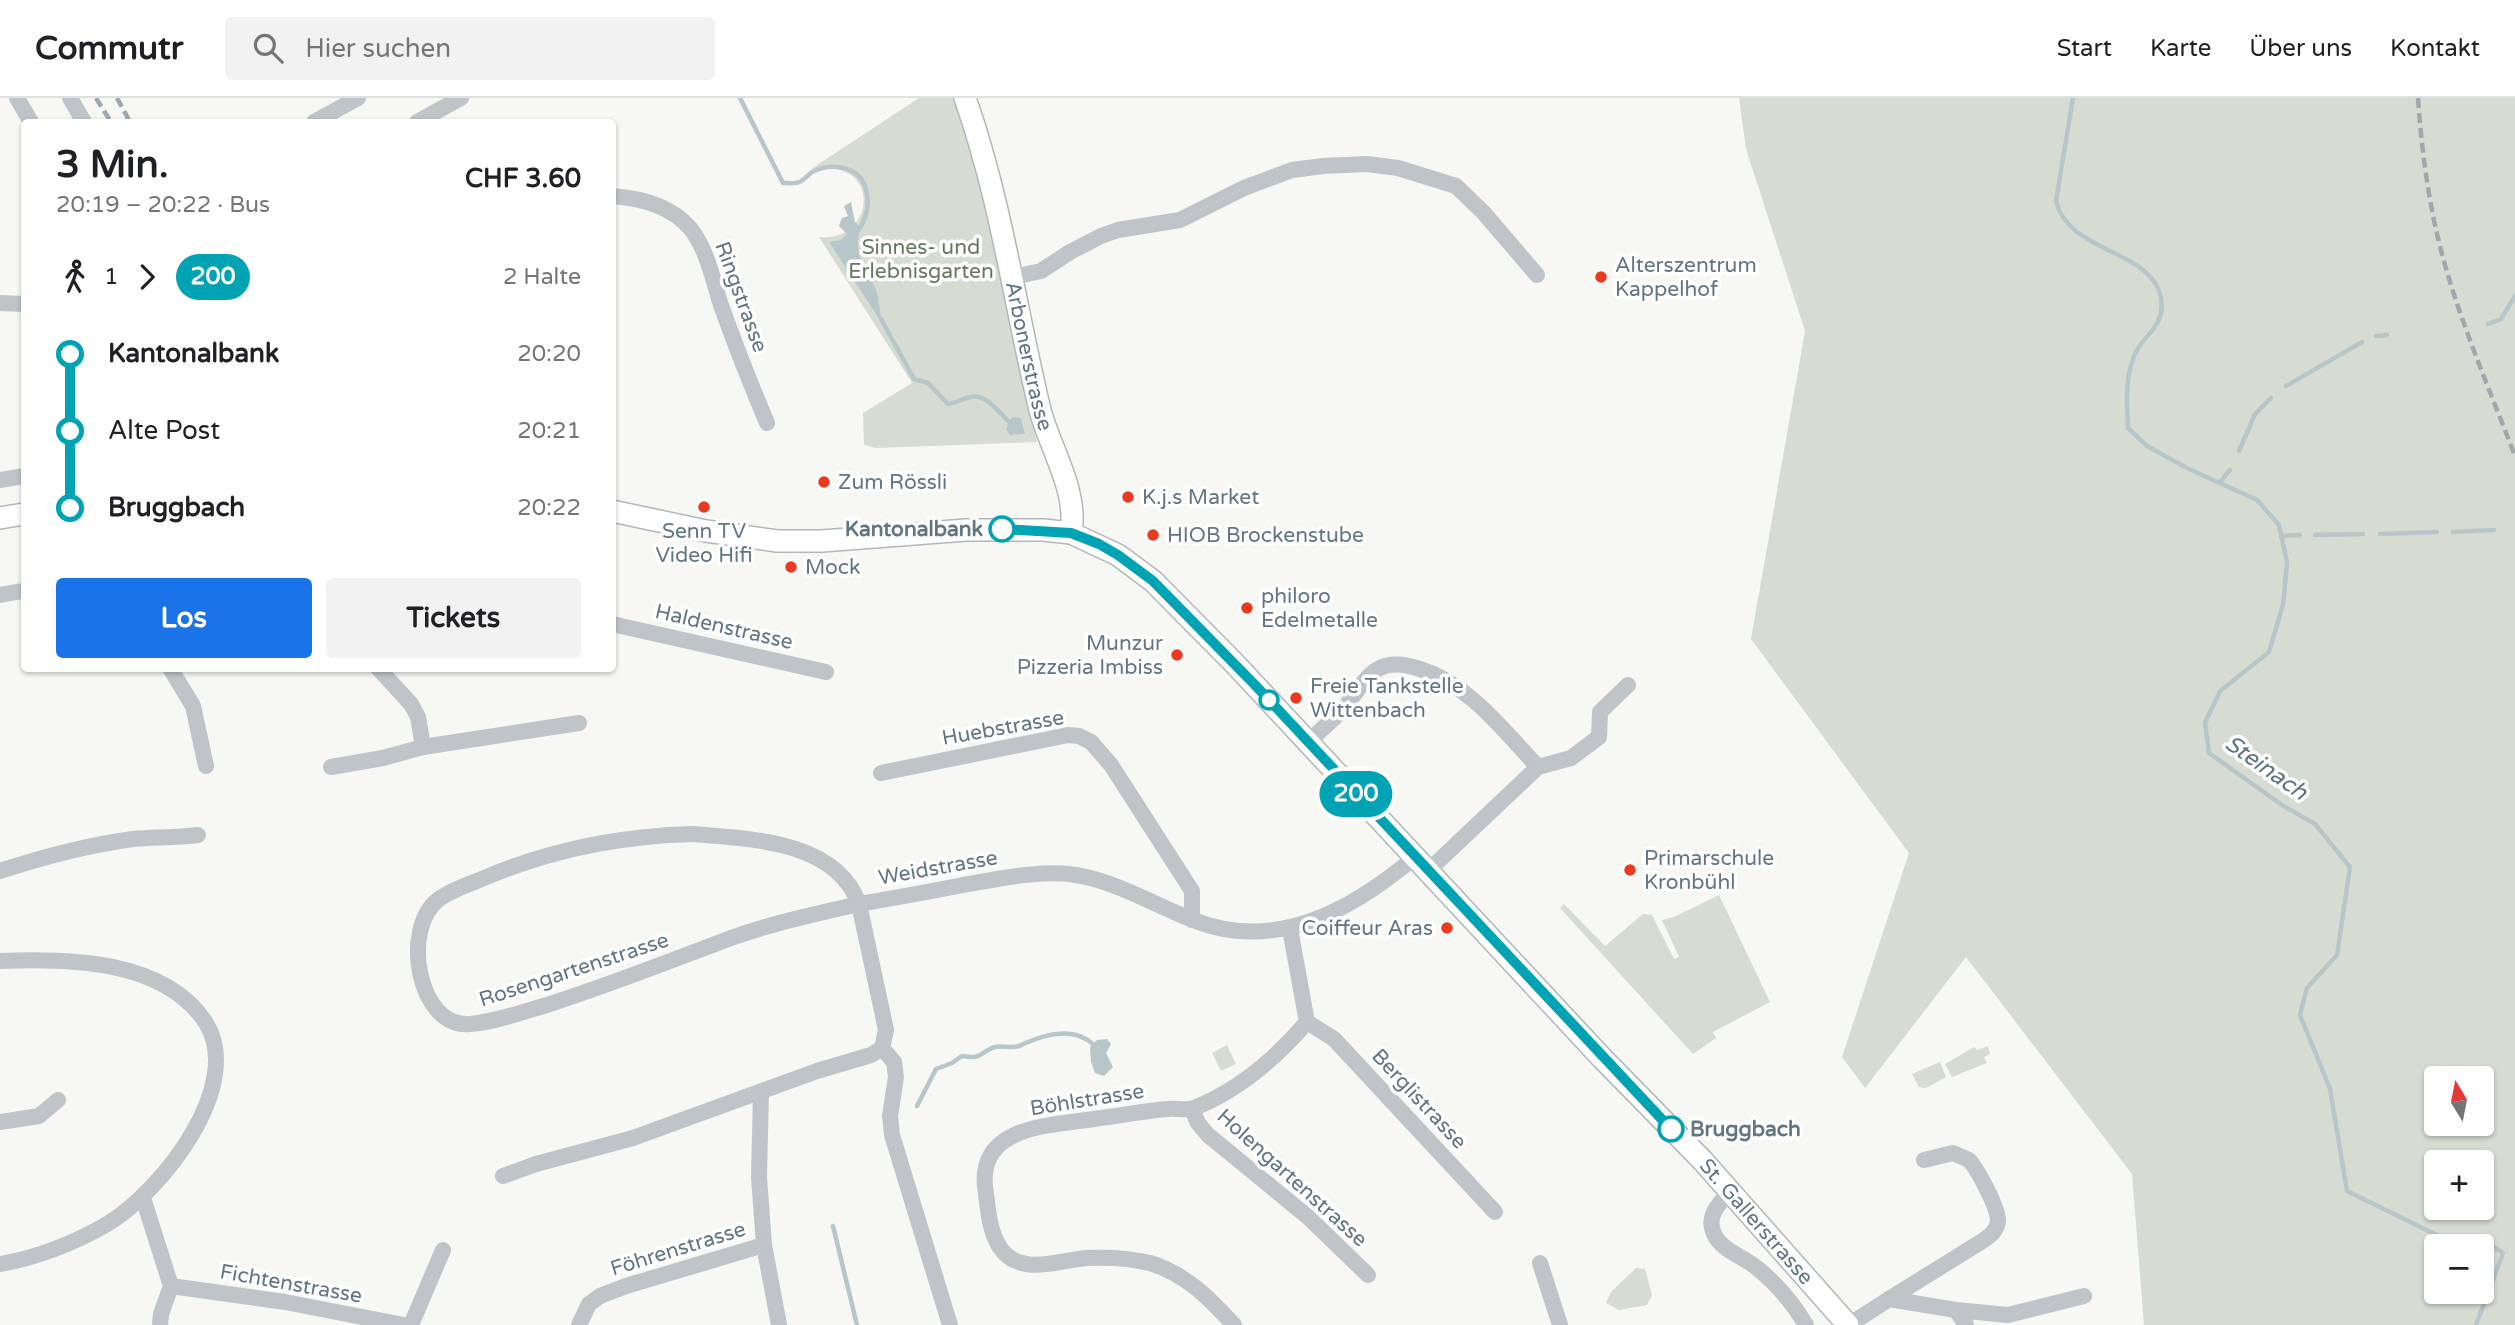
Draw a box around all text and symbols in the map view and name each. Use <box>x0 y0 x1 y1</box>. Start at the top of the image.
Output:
search box <box>225 17 715 80</box>
text: Commutr <box>35 29 183 68</box>
icon: search <box>249 29 287 67</box>
text: Hier suchen <box>305 33 451 64</box>
text: Start <box>2057 34 2112 63</box>
text: Karte <box>2150 34 2211 63</box>
text: Über uns <box>2249 34 2352 63</box>
text: Kontakt <box>2390 34 2480 63</box>
text: 3 Min. <box>56 142 169 188</box>
text: CHF 3.60 <box>465 163 581 194</box>
text: 20:19 – 20:22 · Bus <box>56 191 270 219</box>
park label: Sinnes- und Erlebnisgarten <box>848 235 994 284</box>
street label: Ringstrasse <box>709 238 773 356</box>
place label: Alterszentrum Kappelhof <box>1615 253 1757 302</box>
icon: walk <box>56 258 94 296</box>
icon: forward <box>128 258 166 296</box>
text: 200 <box>190 262 236 291</box>
text: 1 <box>104 263 118 291</box>
text: 2 Halte <box>503 263 581 291</box>
marker: Alterszentrum Kappelhof <box>1593 269 1609 285</box>
street label: Arbonerstrasse <box>1000 279 1058 434</box>
text: Kantonalbank <box>108 338 279 369</box>
text: 20:20 <box>517 340 581 368</box>
text: Alte Post <box>108 415 220 446</box>
text: 20:21 <box>517 417 581 445</box>
place label: Zum Rössli <box>838 470 947 495</box>
marker: Zum Rössli <box>816 474 832 490</box>
place label: K.j.s Market <box>1142 485 1259 510</box>
marker: K.j.s Market <box>1120 489 1136 505</box>
text: Bruggbach <box>108 492 245 523</box>
text: 20:22 <box>517 494 581 522</box>
marker: Senn TV Video Hifi <box>696 499 712 515</box>
marker: Kantonalbank <box>989 516 1015 542</box>
place label: Kantonalbank <box>845 517 984 542</box>
place label: Senn TV Video Hifi <box>655 519 753 568</box>
place label: HIOB Brockenstube <box>1167 523 1364 548</box>
marker: HIOB Brockenstube <box>1145 527 1161 543</box>
place label: Mock <box>805 555 860 580</box>
marker: Mock <box>783 559 799 575</box>
button: Los <box>56 578 312 658</box>
button: Tickets <box>326 578 581 658</box>
place label: philoro Edelmetalle <box>1261 584 1378 633</box>
street label: Haldenstrasse <box>653 599 795 655</box>
marker: philoro Edelmetalle <box>1239 600 1255 616</box>
place label: Munzur Pizzeria Imbiss <box>1017 631 1163 680</box>
marker: Munzur Pizzeria Imbiss <box>1169 647 1185 663</box>
place label: Freie Tankstelle Wittenbach <box>1310 674 1464 723</box>
unlabelled marker <box>1259 690 1279 710</box>
marker: Freie Tankstelle Wittenbach <box>1288 690 1304 706</box>
street label: Huebstrasse <box>940 705 1066 751</box>
water label: Steinach <box>2219 730 2313 807</box>
line badge: 200 <box>1316 771 1396 817</box>
text: 200 <box>1333 779 1379 808</box>
street label: Weidstrasse <box>876 845 1000 891</box>
place label: Primarschule Kronbühl <box>1644 846 1774 895</box>
marker: Primarschule Kronbühl <box>1622 862 1638 878</box>
place label: Coiffeur Aras <box>1301 916 1433 941</box>
marker: Coiffeur Aras <box>1439 920 1455 936</box>
street label: Rosengartenstrasse <box>476 927 672 1012</box>
street label: Berglistrasse <box>1366 1044 1472 1154</box>
north arrow <box>2424 1066 2494 1136</box>
map controls <box>2424 1066 2494 1304</box>
street label: Böhlstrasse <box>1028 1079 1146 1121</box>
street label: Holengartenstrasse <box>1212 1104 1372 1252</box>
marker: Bruggbach <box>1658 1116 1684 1142</box>
place label: Bruggbach <box>1690 1117 1801 1142</box>
button: + <box>2424 1150 2494 1220</box>
street label: St. Gallerstrasse <box>1694 1153 1819 1290</box>
street label: Föhrenstrasse <box>608 1217 749 1281</box>
button: − <box>2424 1234 2494 1304</box>
street label: Fichtenstrasse <box>218 1259 364 1309</box>

